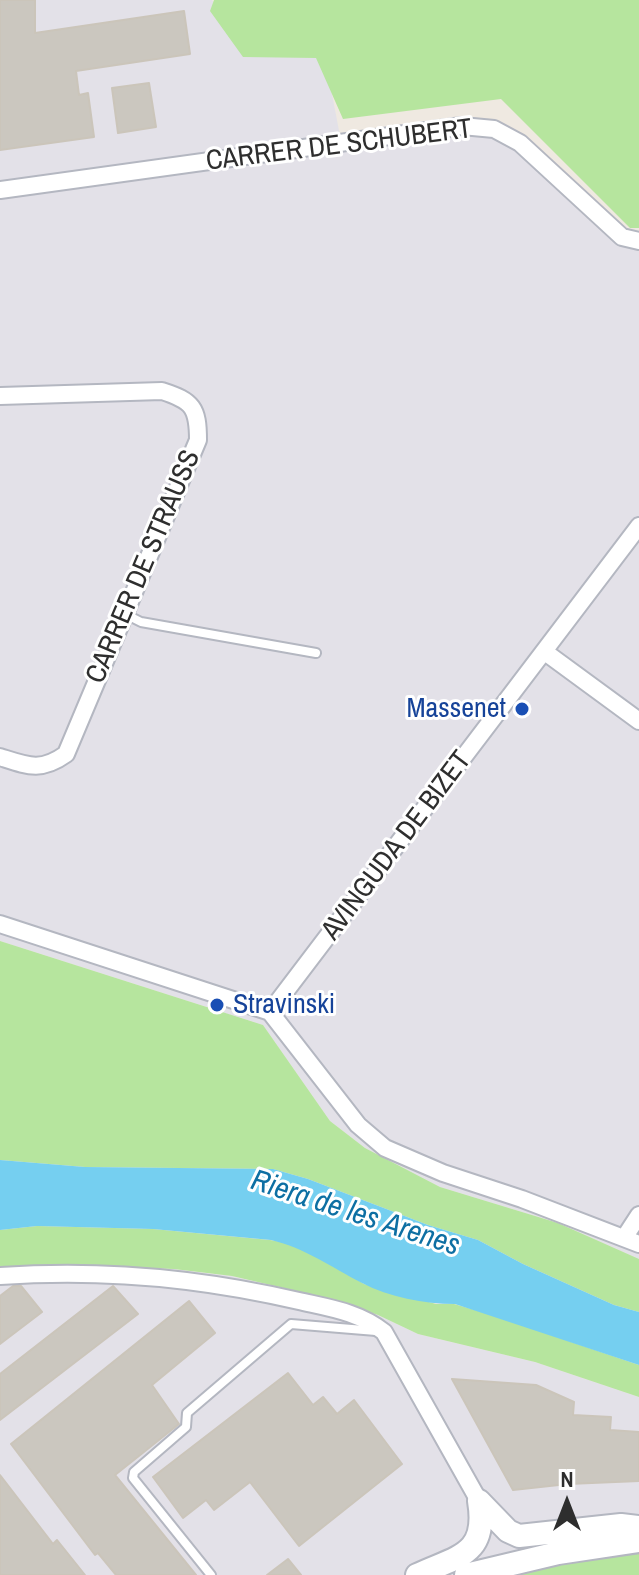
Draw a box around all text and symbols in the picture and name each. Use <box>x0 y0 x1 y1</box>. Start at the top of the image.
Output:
street label: CARRER DE SCHUBERT <box>204 113 474 179</box>
street label: CARRER DE STRAUSS <box>80 445 208 689</box>
place label: Massenet <box>406 692 506 726</box>
marker: Massenet <box>513 700 531 718</box>
street label: AVINGUDA DE BIZET <box>315 745 479 947</box>
place label: Stravinski <box>233 988 335 1022</box>
marker: Stravinski <box>208 996 226 1014</box>
water label: Riera de les Arenes <box>246 1163 464 1265</box>
north arrow <box>527 1463 607 1543</box>
text: N <box>560 1464 574 1494</box>

